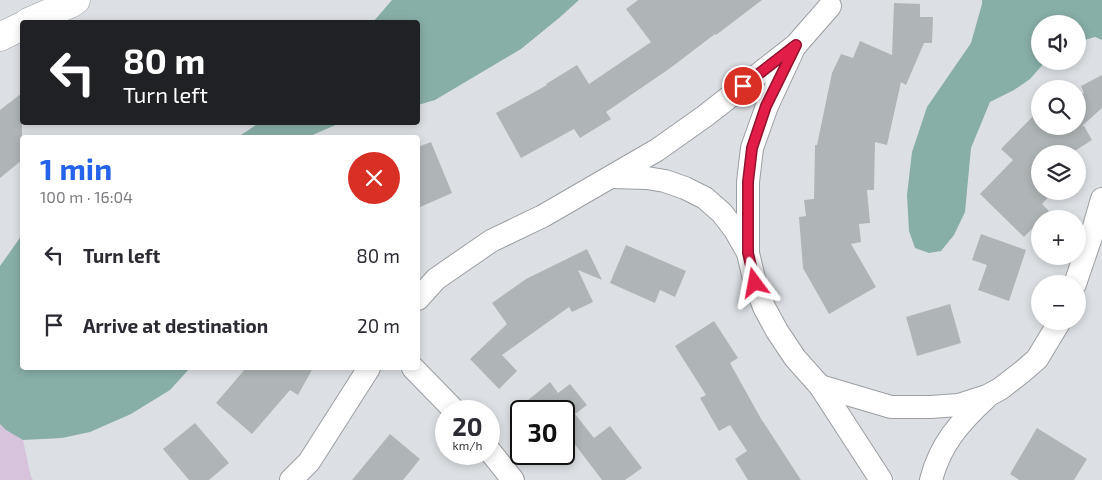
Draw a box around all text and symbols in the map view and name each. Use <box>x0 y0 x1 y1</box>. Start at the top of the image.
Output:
map controls <box>1031 15 1086 330</box>
button: sound <box>1031 15 1086 70</box>
text: 80 m <box>123 39 205 81</box>
icon: left <box>40 40 105 105</box>
pin <box>722 65 764 107</box>
icon: arrive <box>729 72 757 100</box>
button: search <box>1031 80 1086 135</box>
text: Turn left <box>123 81 208 107</box>
button: layers <box>1031 145 1086 200</box>
text: 1 min <box>40 150 112 186</box>
button: close <box>348 152 400 204</box>
text: 100 m · 16:04 <box>40 187 133 206</box>
button: + <box>1031 210 1086 265</box>
icon: left <box>40 241 68 269</box>
text: Turn left <box>83 244 160 267</box>
text: 80 m <box>356 244 400 267</box>
position arrow <box>728 256 780 308</box>
button: − <box>1031 275 1086 330</box>
icon: arrive <box>40 311 68 339</box>
text: Arrive at destination <box>83 314 268 337</box>
text: 20 m <box>357 314 400 337</box>
speed limit sign: 30 <box>510 400 575 465</box>
text: 20 <box>452 411 483 441</box>
text: km/h <box>453 438 482 452</box>

